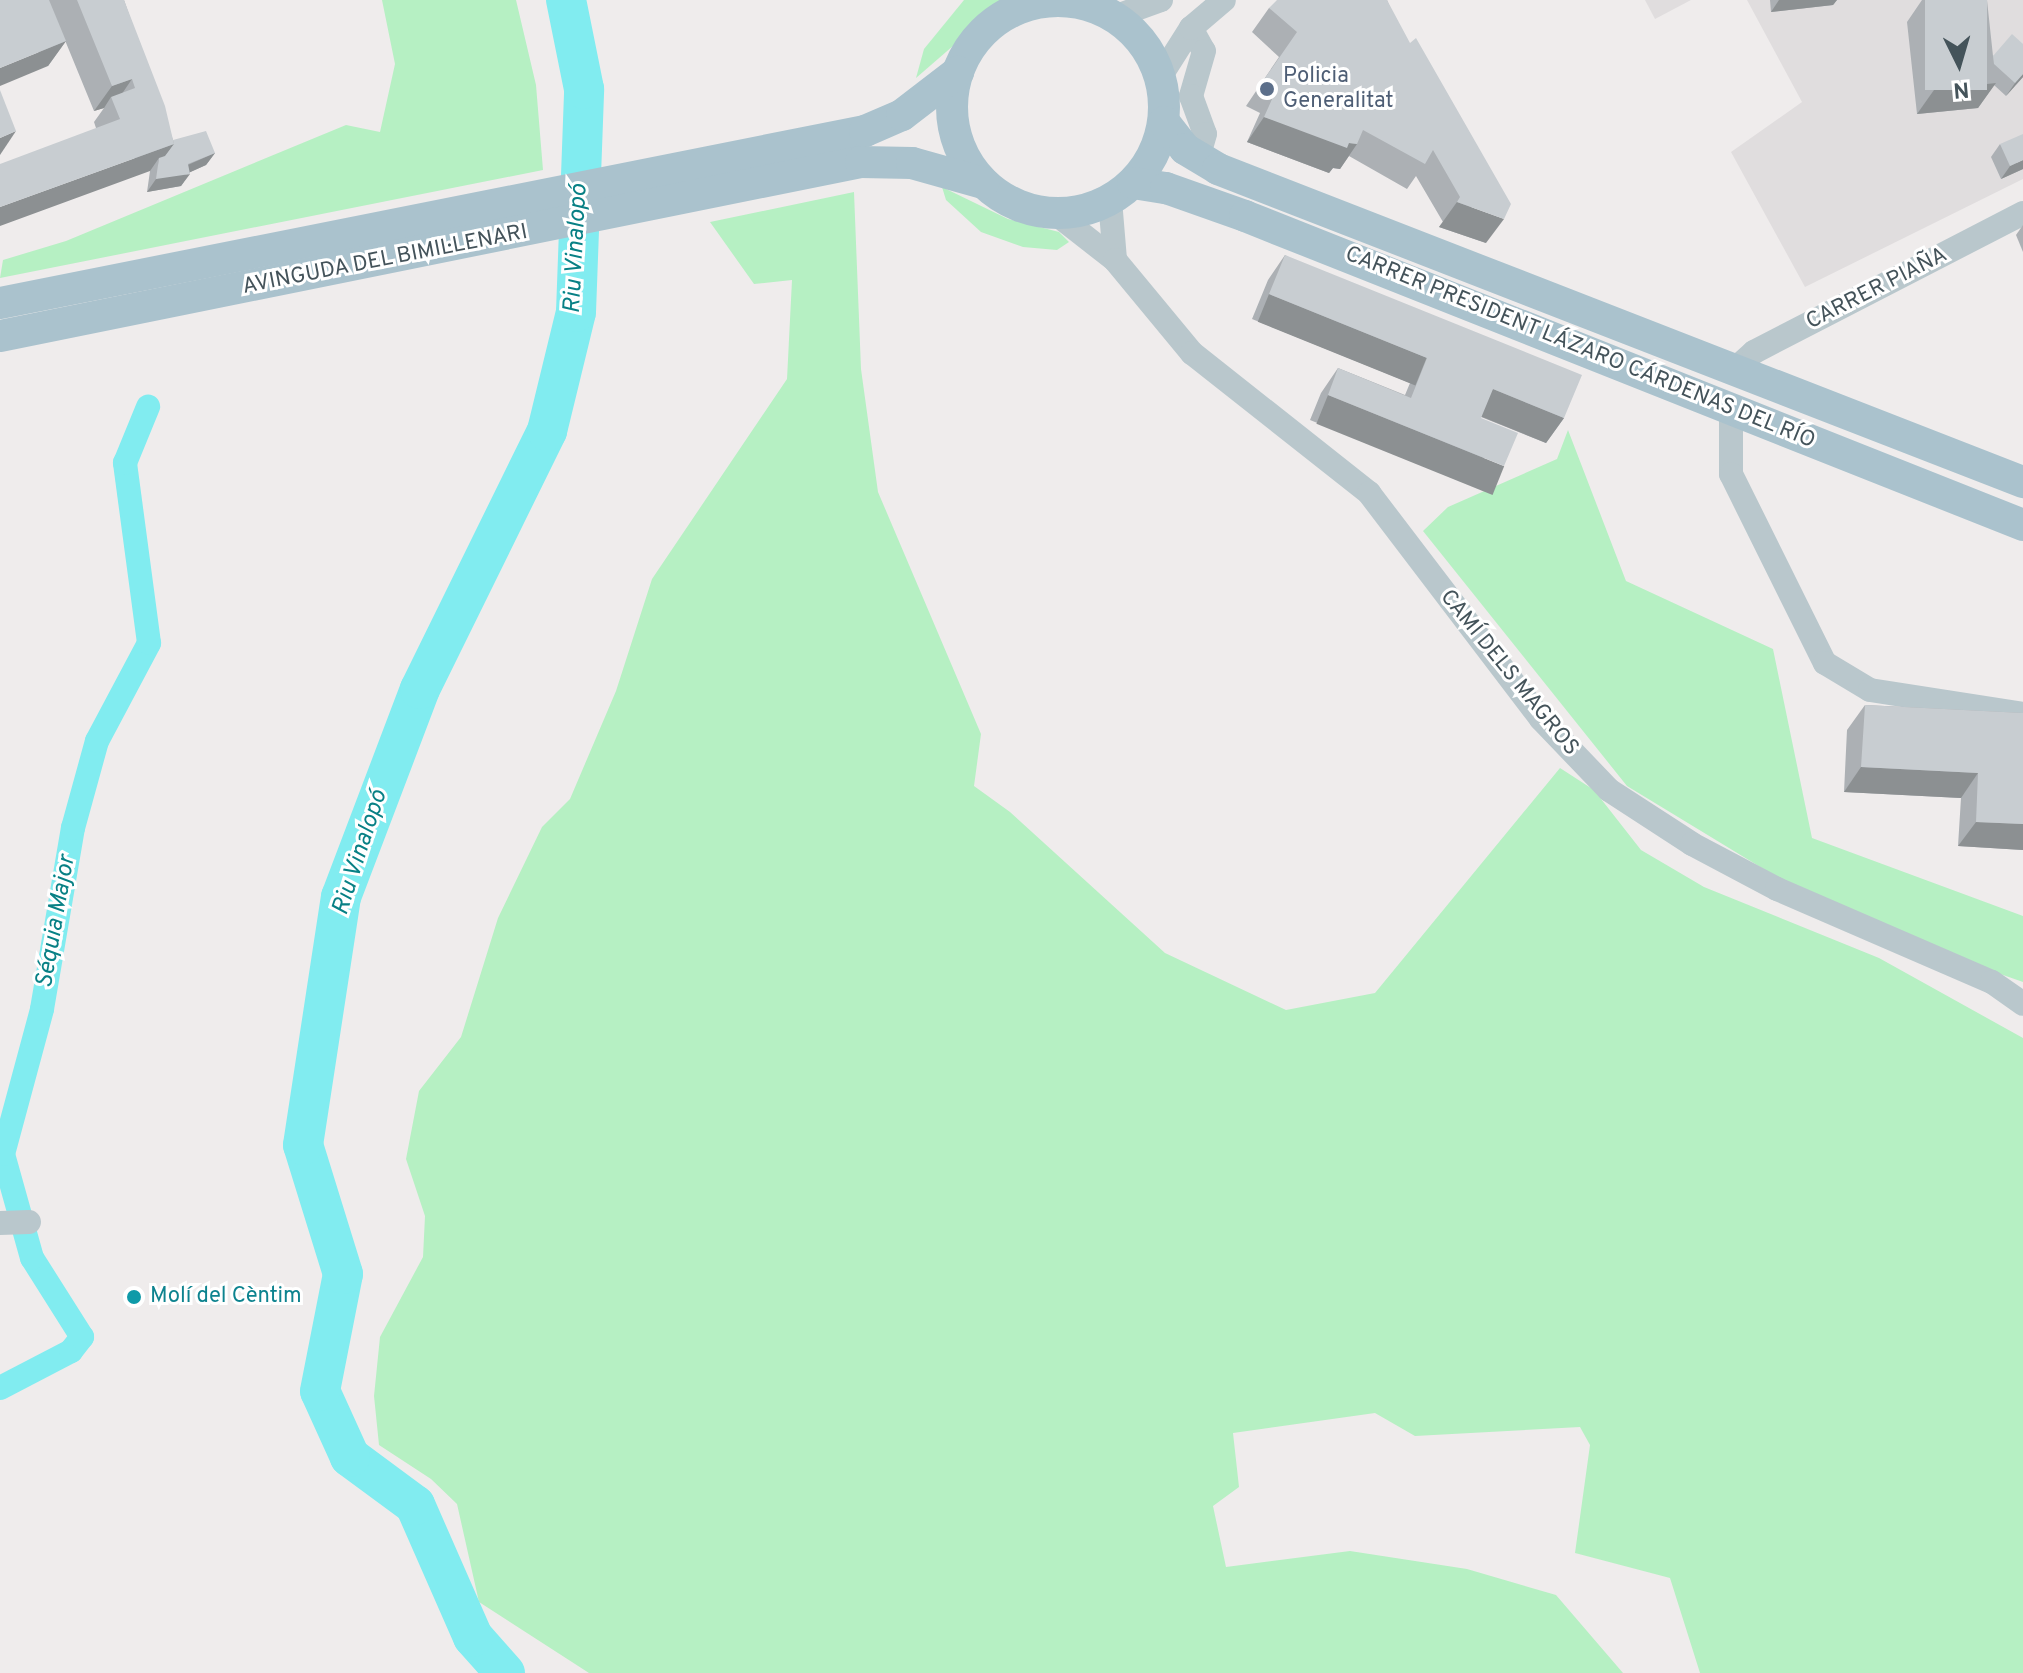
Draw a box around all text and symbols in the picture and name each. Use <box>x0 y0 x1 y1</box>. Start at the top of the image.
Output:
north arrow <box>1919 24 1999 104</box>
place label: Policia Generalitat <box>1283 63 1394 114</box>
text: N <box>1952 74 1970 103</box>
marker: Policia Generalitat <box>1258 80 1276 98</box>
water label: Riu Vinalopó <box>559 183 595 315</box>
street label: AVINGUDA DEL BIMIL·LENARI <box>240 219 530 301</box>
street label: CARRER PRESIDENT LÁZARO CÁRDENAS DEL RÍO <box>1341 241 1819 455</box>
street label: CARRER PIAÑA <box>1802 242 1952 336</box>
street label: CAMÍ DELS MAGROS <box>1434 585 1584 761</box>
water label: Riu Vinalopó <box>327 786 395 920</box>
water label: Séquia Major <box>31 853 83 991</box>
place label: Molí del Cèntim <box>150 1284 302 1310</box>
marker: Molí del Cèntim <box>125 1288 143 1306</box>

